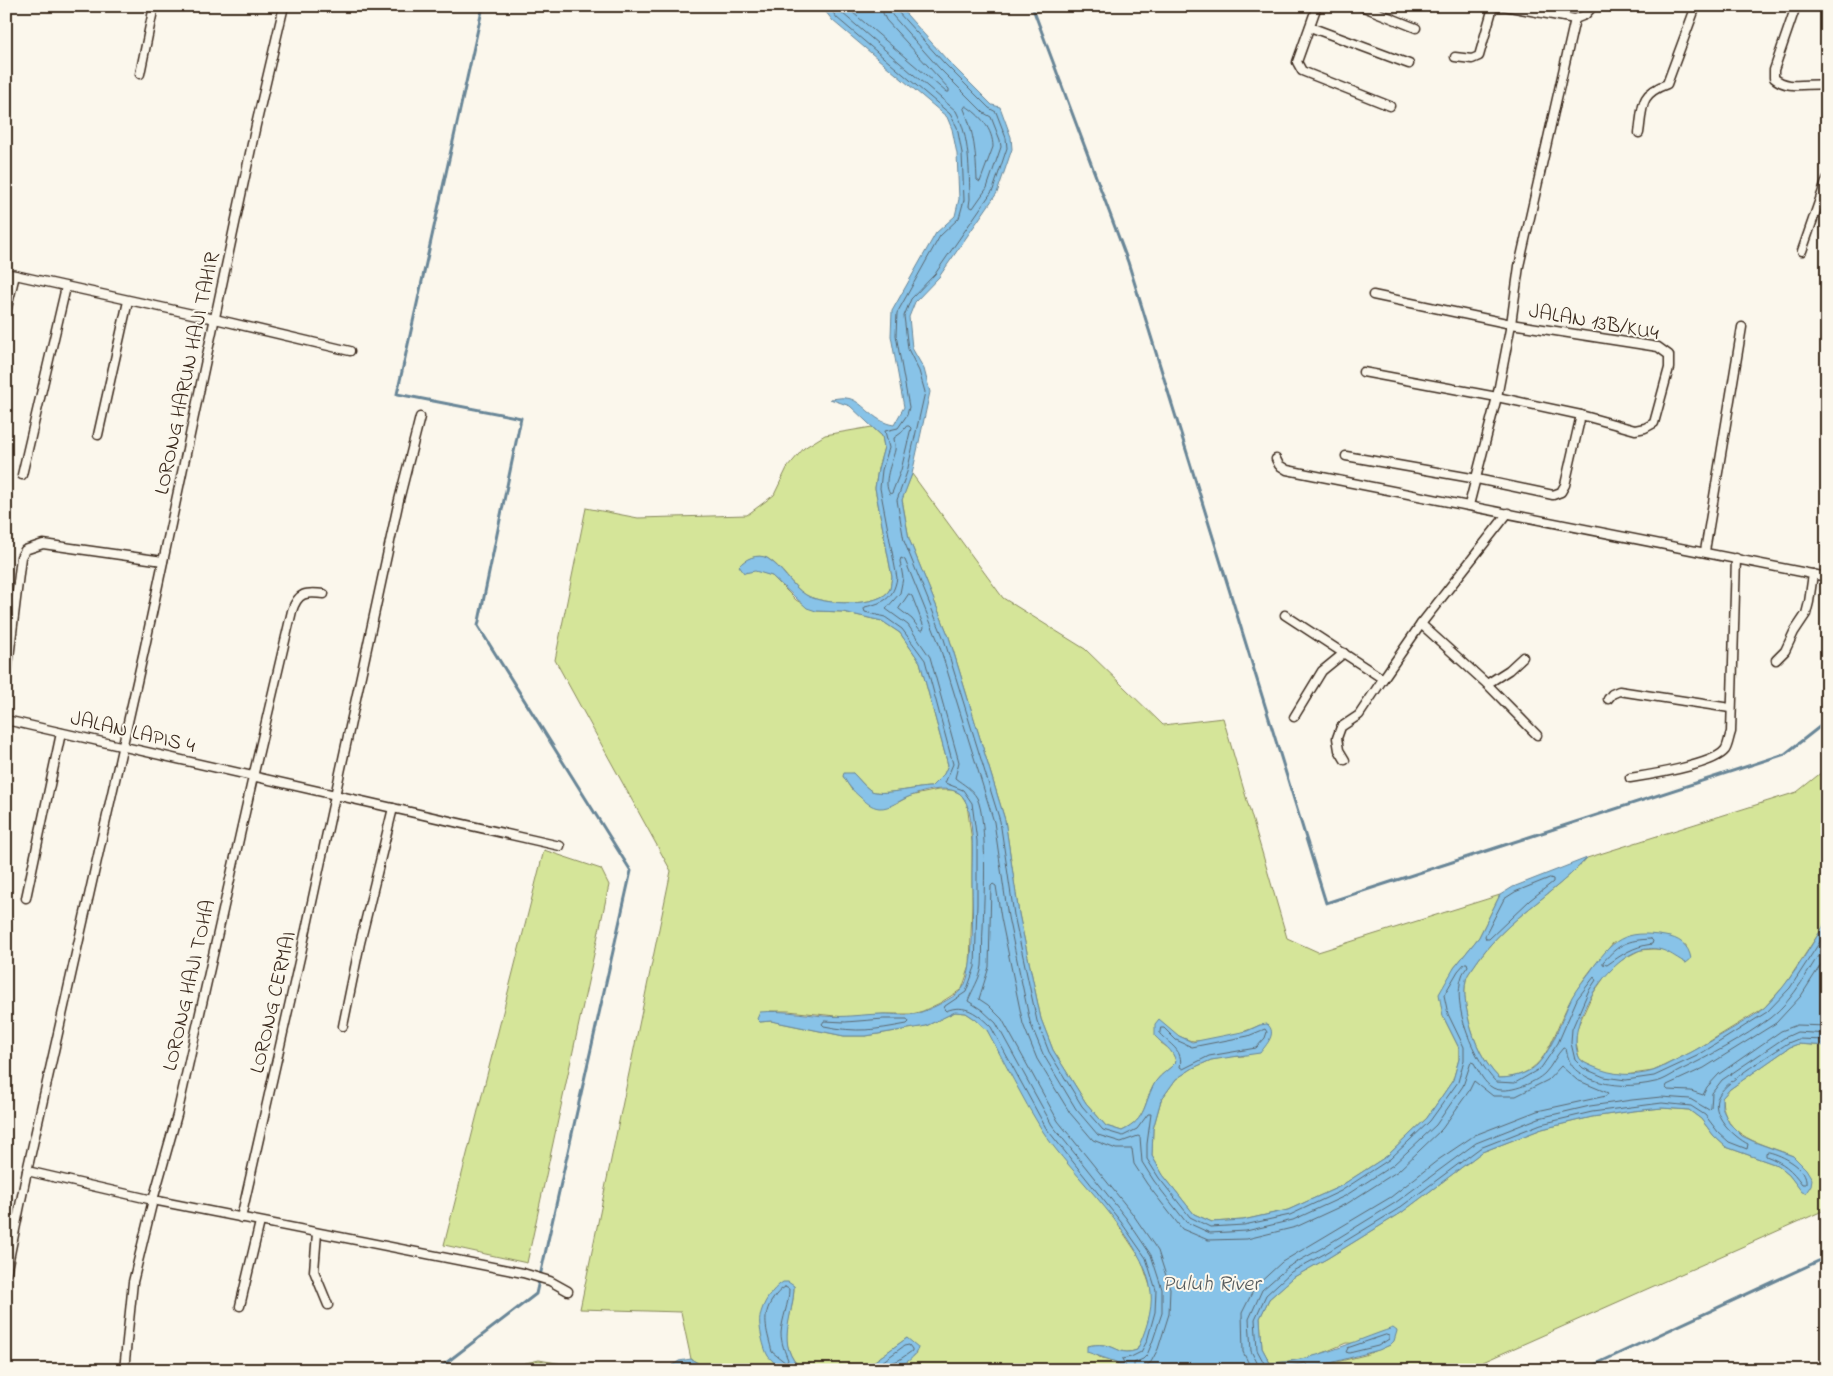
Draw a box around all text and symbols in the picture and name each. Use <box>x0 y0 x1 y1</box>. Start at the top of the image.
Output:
street label: LORONG HARUN HAJI TAHIR <box>148 249 228 497</box>
street label: JALAN 13B/KU4 <box>1526 297 1661 349</box>
street label: JALAN LAPIS 4 <box>67 704 198 762</box>
street label: LORONG HAJI TOHA <box>156 897 224 1074</box>
street label: LORONG CERMAI <box>243 928 305 1076</box>
water label: Puluh River <box>1162 1269 1263 1301</box>

